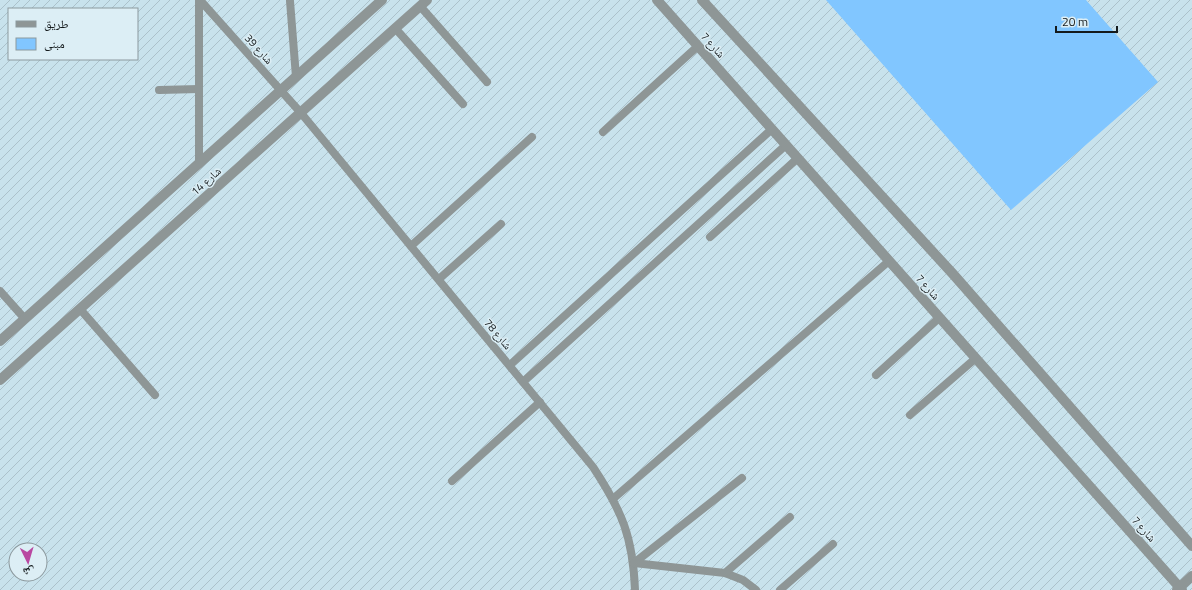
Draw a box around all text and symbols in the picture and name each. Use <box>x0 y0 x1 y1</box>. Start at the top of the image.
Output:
legend <box>8 8 138 60</box>
scale bar <box>1056 8 1117 34</box>
text: 20 m <box>1062 12 1088 31</box>
text: طريق <box>44 14 69 33</box>
street label: شارع 7 <box>697 29 729 61</box>
street label: شارع 39 <box>241 30 277 68</box>
text: مبنى <box>44 34 65 53</box>
street label: شارع 14 <box>187 163 225 199</box>
street label: شارع 7 <box>912 271 944 303</box>
street label: شارع 78 <box>480 315 516 353</box>
street label: شارع 7 <box>1128 513 1160 545</box>
north arrow <box>8 542 48 582</box>
text: ش <box>22 563 35 580</box>

